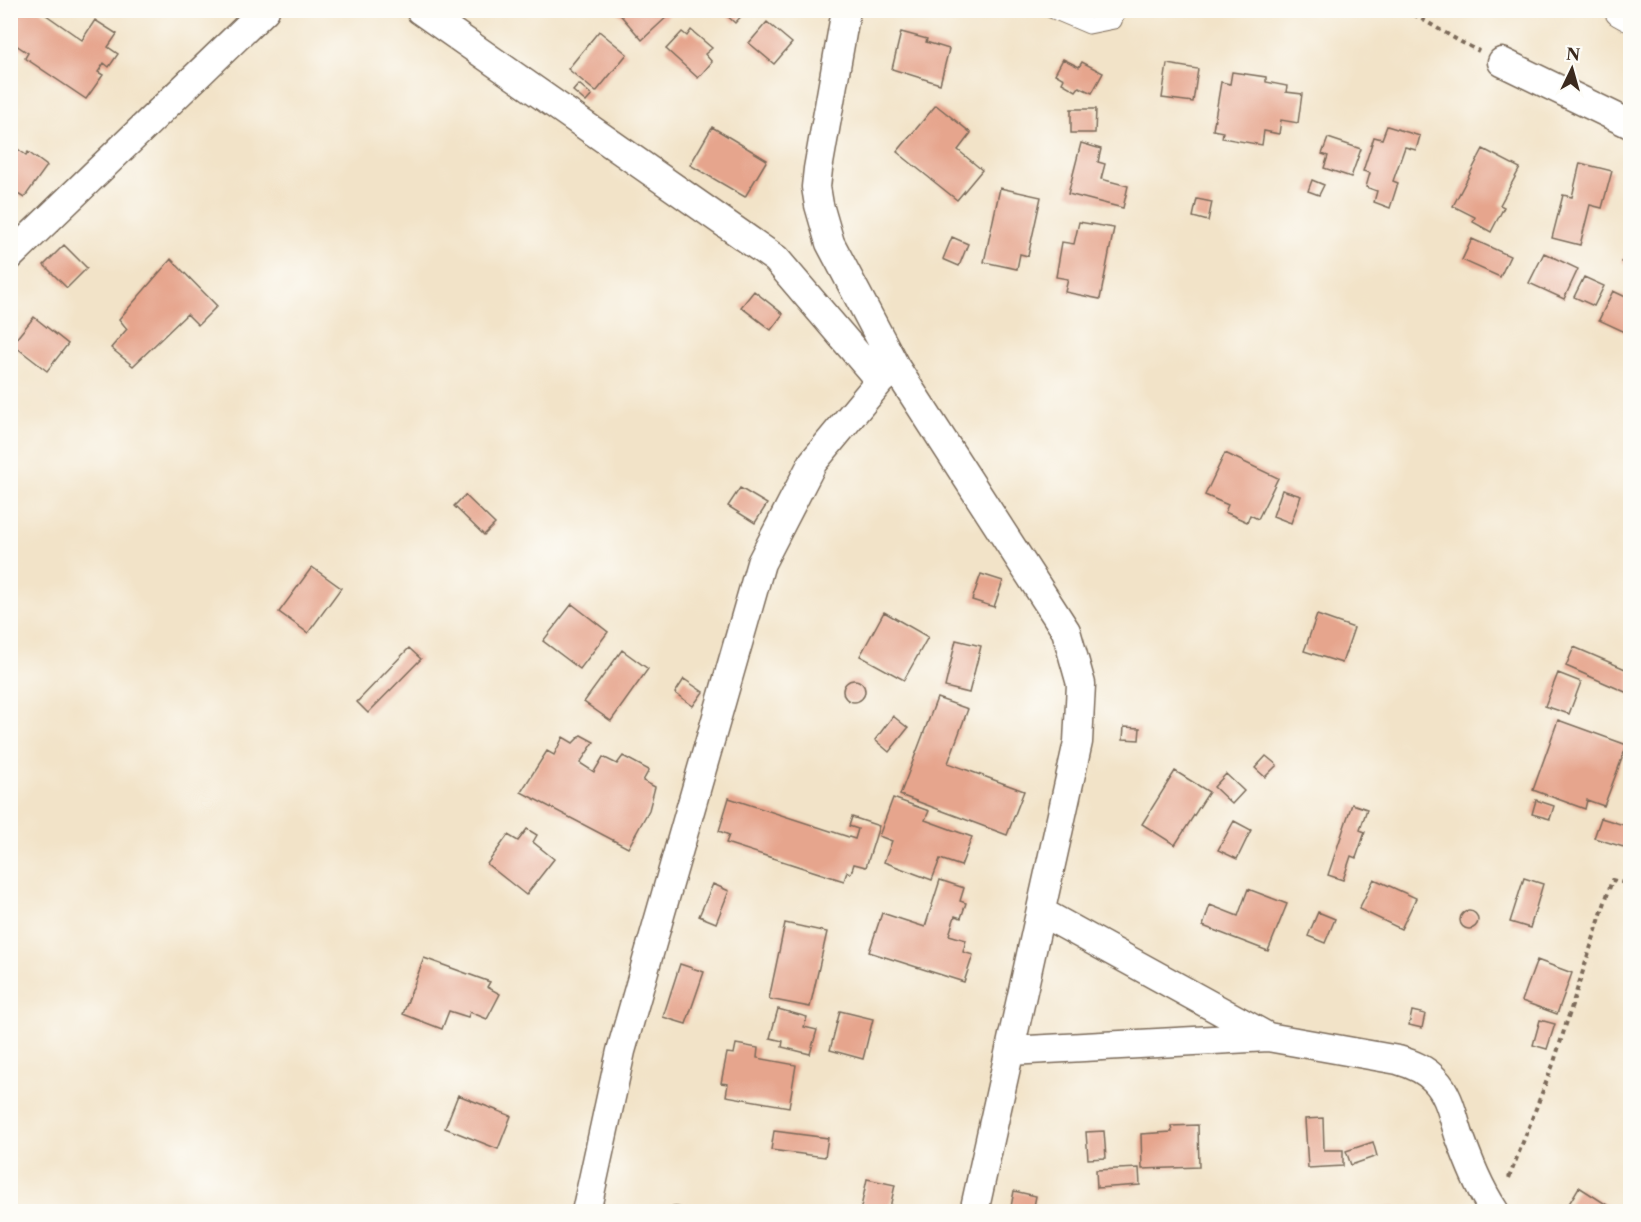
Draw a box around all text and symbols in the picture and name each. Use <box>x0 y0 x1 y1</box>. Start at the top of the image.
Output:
north arrow <box>1542 39 1602 99</box>
text: N <box>1566 43 1581 65</box>

